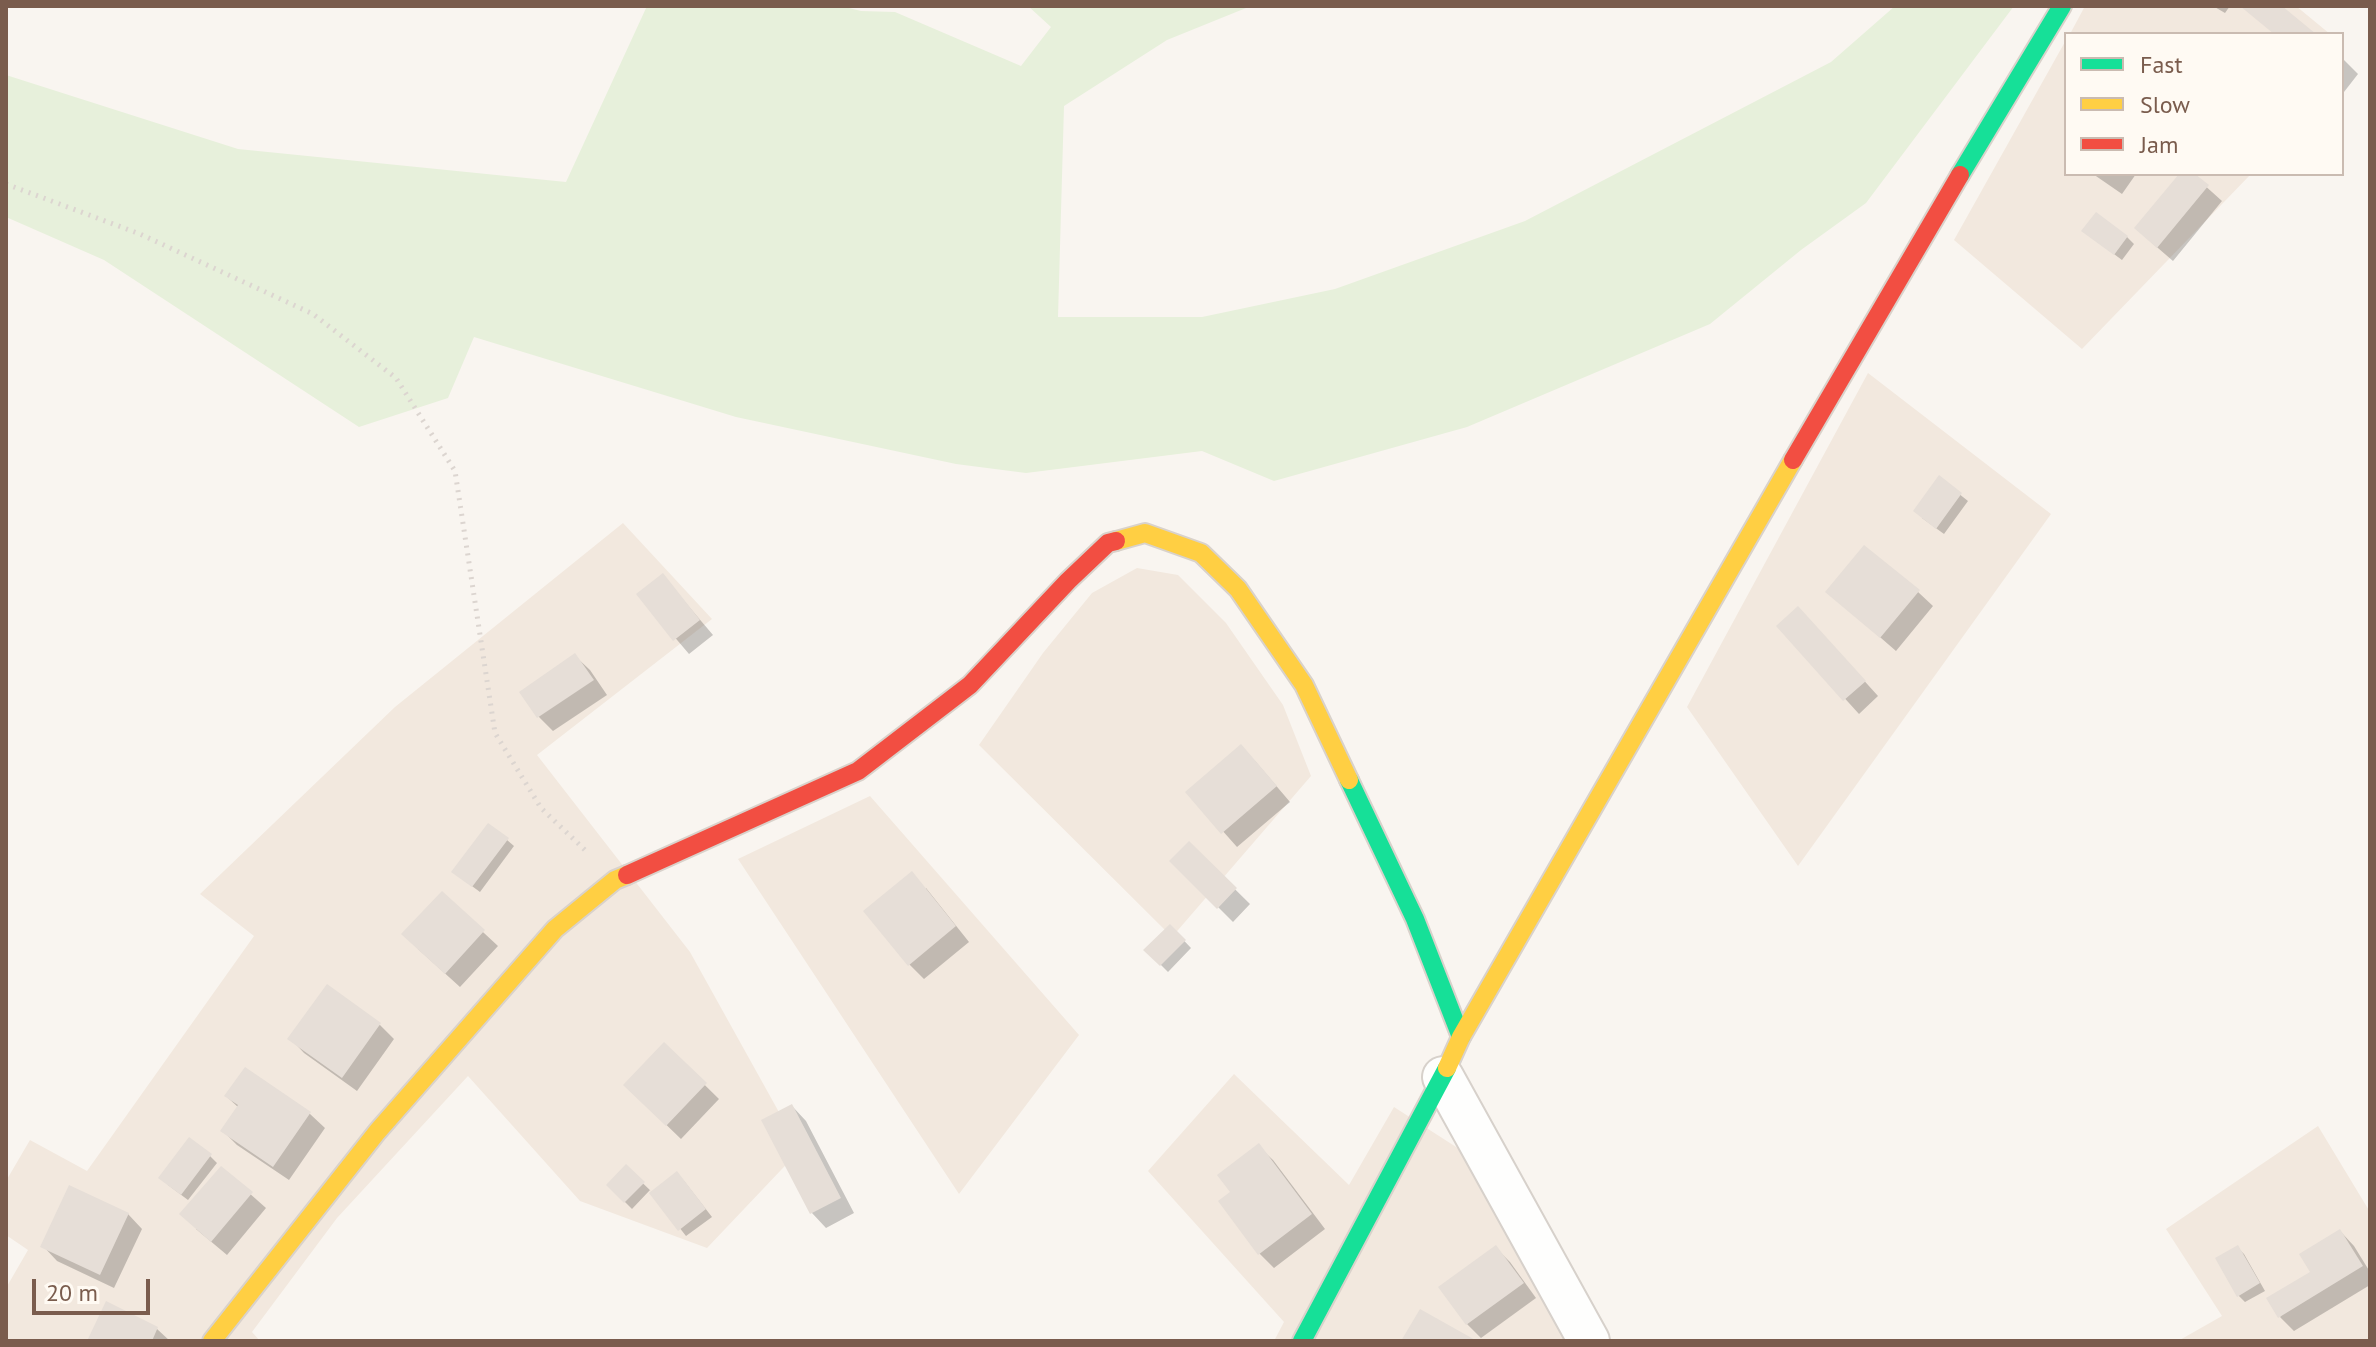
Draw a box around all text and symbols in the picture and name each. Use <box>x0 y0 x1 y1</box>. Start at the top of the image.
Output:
legend <box>2064 32 2344 176</box>
text: Fast <box>2140 49 2183 80</box>
text: Slow <box>2140 89 2190 120</box>
text: Jam <box>2140 129 2178 160</box>
scale bar <box>36 1263 154 1313</box>
text: 20 m <box>46 1277 98 1308</box>

